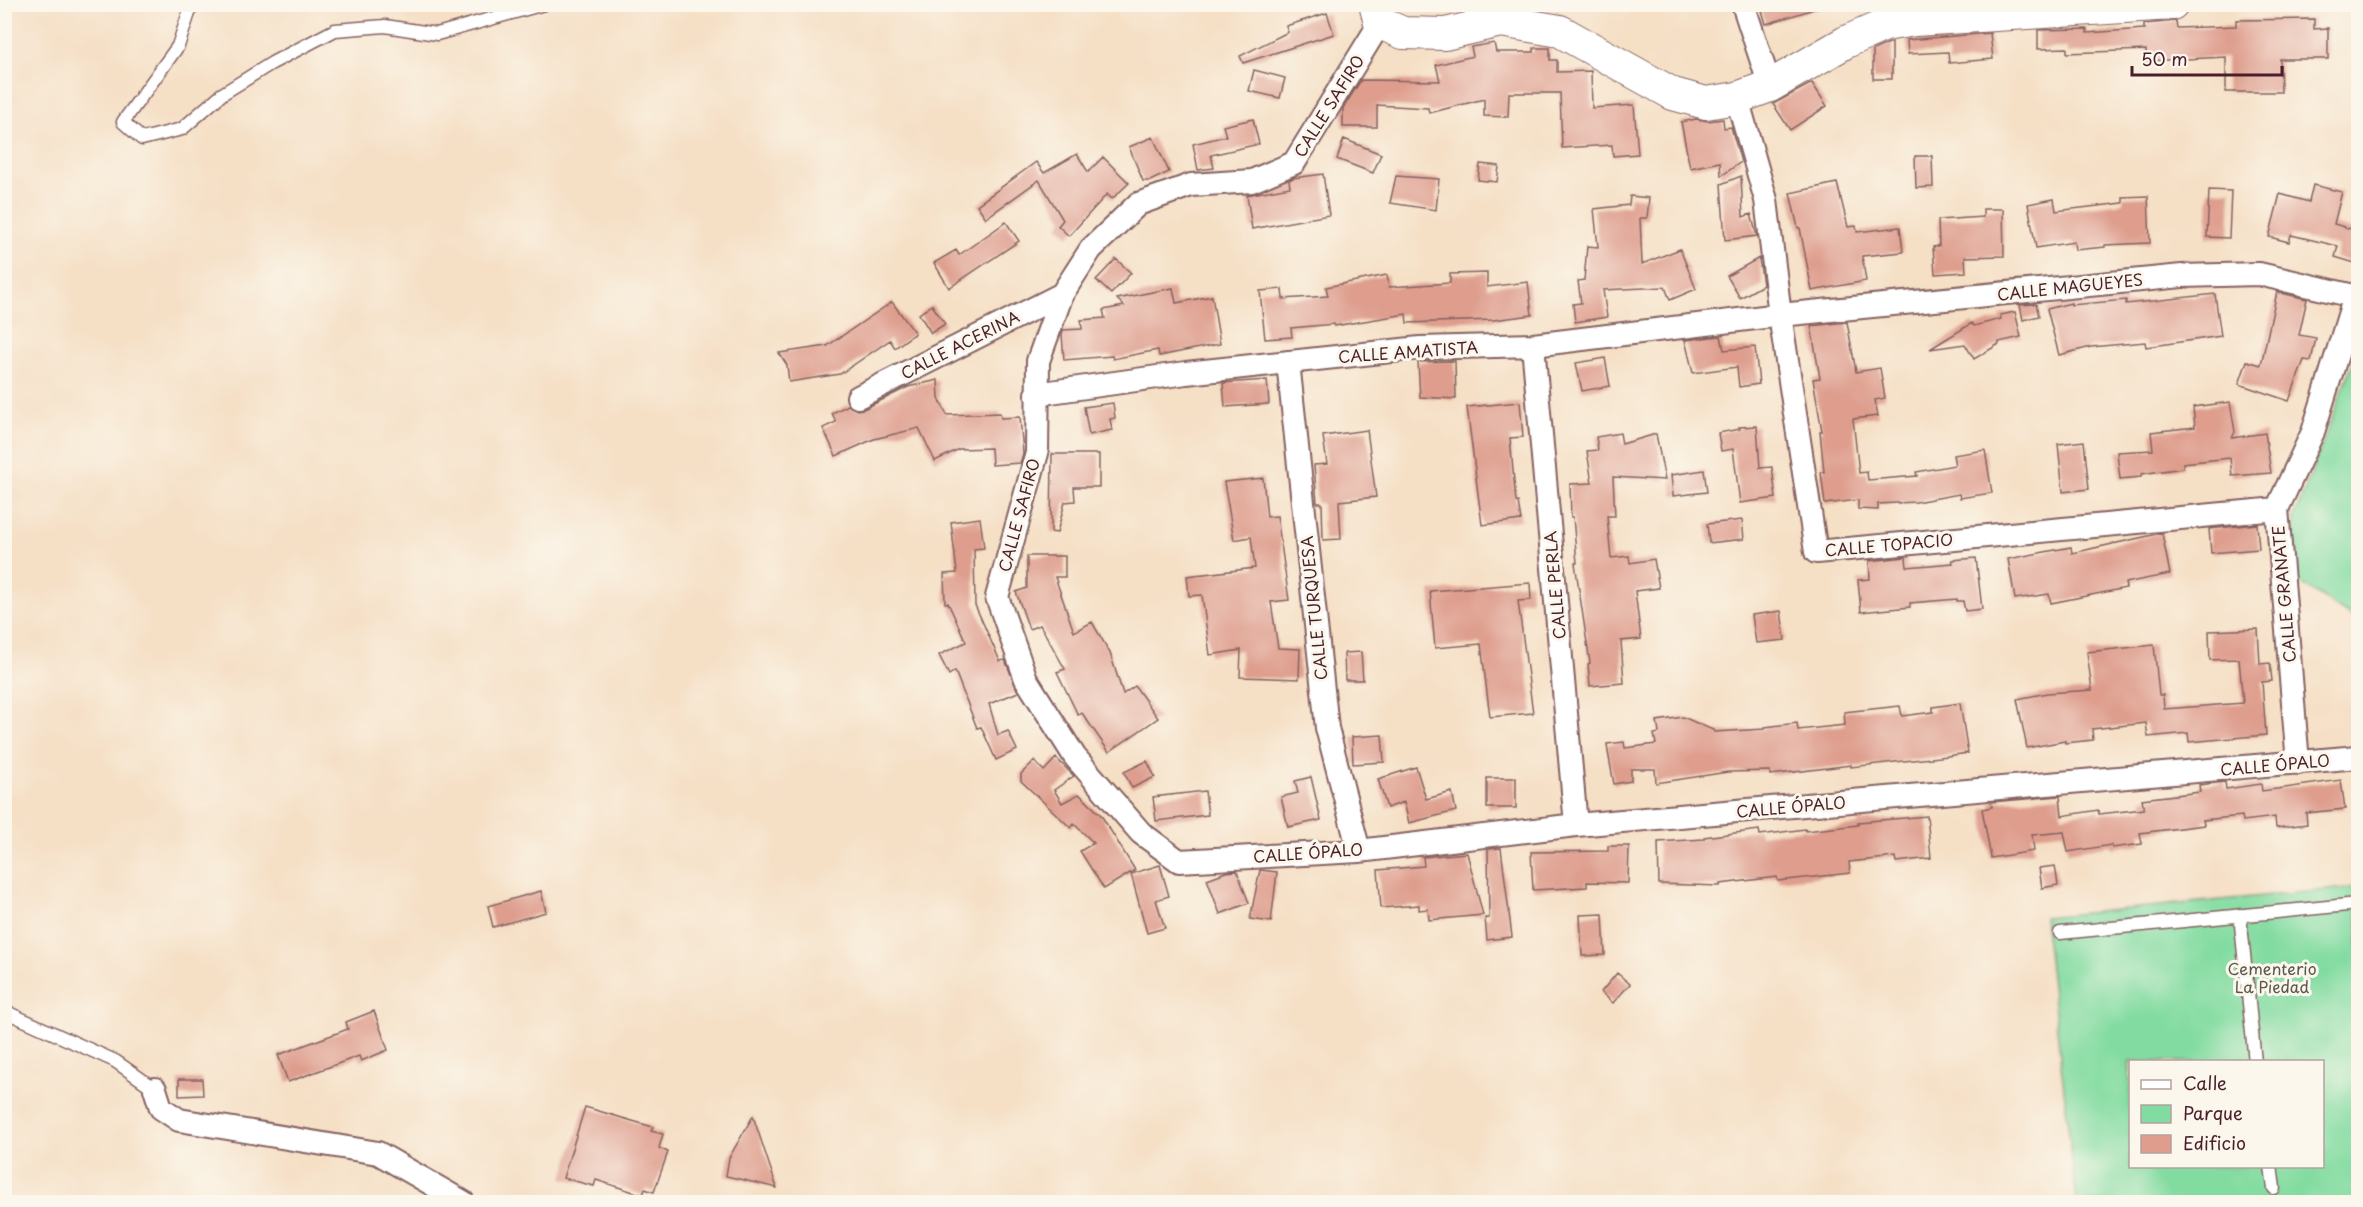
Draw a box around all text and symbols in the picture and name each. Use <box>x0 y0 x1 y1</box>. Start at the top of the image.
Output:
scale bar <box>2132 39 2282 77</box>
text: 50 m <box>2141 45 2188 72</box>
street label: CALLE SAFIRO <box>1287 50 1369 161</box>
street label: CALLE MAGUEYES <box>1996 266 2144 306</box>
street label: CALLE ACERINA <box>896 304 1023 384</box>
street label: CALLE AMATISTA <box>1337 334 1479 368</box>
street label: CALLE SAFIRO <box>991 455 1045 574</box>
street label: CALLE GRANATE <box>2265 524 2301 664</box>
street label: CALLE TOPACIO <box>1824 526 1954 562</box>
street label: CALLE PERLA <box>1537 530 1571 640</box>
street label: CALLE TURQUESA <box>1293 535 1333 682</box>
street label: CALLE ÓPALO <box>2219 747 2331 781</box>
street label: CALLE ÓPALO <box>1735 789 1847 823</box>
street label: CALLE ÓPALO <box>1252 836 1364 868</box>
park label: Cementerio La Piedad <box>2227 956 2317 998</box>
legend <box>2129 1060 2324 1168</box>
text: Calle <box>2183 1069 2227 1096</box>
text: Parque <box>2183 1099 2243 1126</box>
text: Edificio <box>2183 1129 2246 1156</box>

